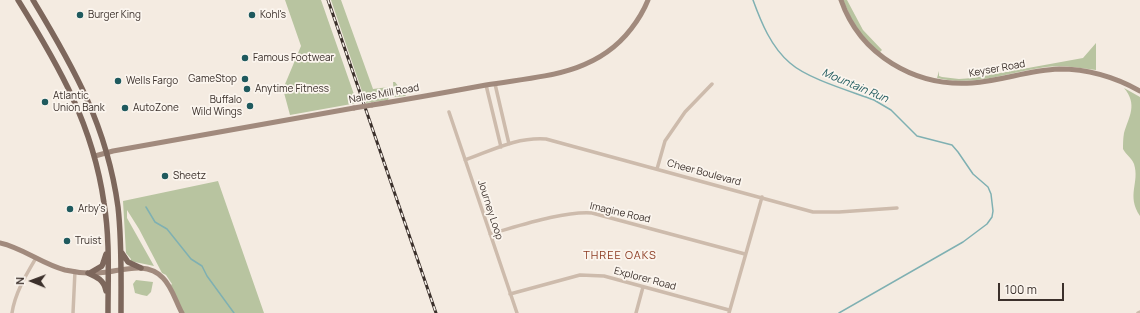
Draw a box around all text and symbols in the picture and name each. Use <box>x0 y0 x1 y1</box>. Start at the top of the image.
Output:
place label: Burger King <box>88 9 141 21</box>
place label: Kohl's <box>260 9 286 21</box>
marker: Burger King <box>75 10 85 20</box>
marker: Kohl's <box>247 10 257 20</box>
place label: Famous Footwear <box>253 52 334 64</box>
marker: Famous Footwear <box>240 53 250 63</box>
street label: Keyser Road <box>968 58 1026 80</box>
water label: Mountain Run <box>820 66 890 106</box>
place label: GameStop <box>188 73 237 85</box>
marker: GameStop <box>240 74 250 84</box>
place label: Wells Fargo <box>126 75 178 87</box>
marker: Wells Fargo <box>113 76 123 86</box>
street label: Nalles Mill Road <box>348 82 420 106</box>
place label: Anytime Fitness <box>255 83 329 95</box>
marker: Anytime Fitness <box>242 84 252 94</box>
place label: Atlantic Union Bank <box>53 90 105 114</box>
place label: Buffalo Wild Wings <box>192 94 242 118</box>
marker: Atlantic Union Bank <box>40 97 50 107</box>
marker: Buffalo Wild Wings <box>245 101 255 111</box>
place label: AutoZone <box>133 102 179 114</box>
marker: AutoZone <box>120 103 130 113</box>
street label: Cheer Boulevard <box>666 157 742 189</box>
place label: Sheetz <box>173 170 206 182</box>
marker: Sheetz <box>160 171 170 181</box>
street label: Journey Loop <box>475 179 505 241</box>
street label: Imagine Road <box>588 200 652 226</box>
place label: Arby's <box>78 203 105 215</box>
marker: Arby's <box>65 204 75 214</box>
place label: Truist <box>75 235 102 247</box>
marker: Truist <box>62 236 72 246</box>
district label: THREE OAKS <box>583 249 657 263</box>
north arrow <box>12 261 52 301</box>
street label: Explorer Road <box>613 265 677 293</box>
scale bar <box>1000 275 1066 301</box>
text: N <box>12 277 27 285</box>
text: 100 m <box>1005 281 1037 298</box>

